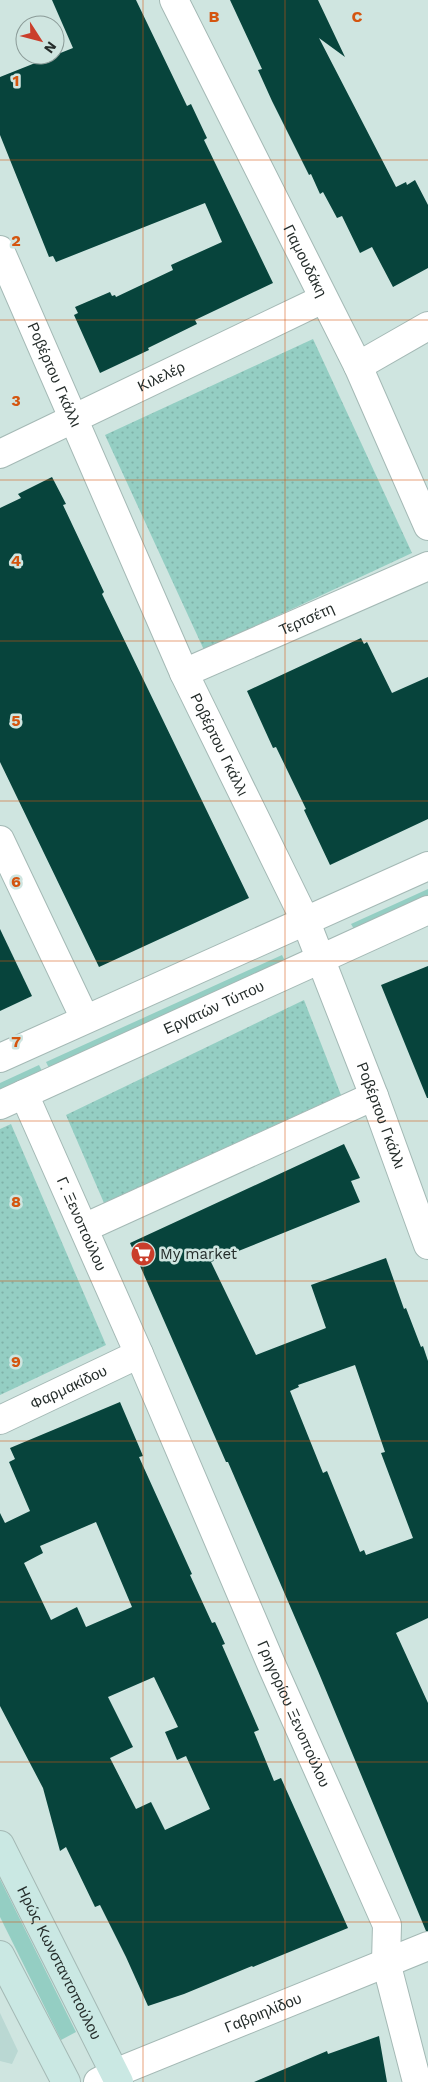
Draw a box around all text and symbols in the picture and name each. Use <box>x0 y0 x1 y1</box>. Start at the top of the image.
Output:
text: B <box>209 7 220 26</box>
text: C <box>352 7 363 26</box>
north arrow <box>15 15 65 65</box>
text: N <box>41 39 60 57</box>
text: 1 <box>13 71 19 90</box>
street label: Γιαμουδάκη <box>280 222 331 300</box>
text: 2 <box>11 231 21 250</box>
street label: Ροβέρτου Γκάλλι <box>24 320 85 430</box>
street label: Κιλελέρ <box>135 358 188 396</box>
text: 3 <box>11 391 21 410</box>
text: 4 <box>11 551 21 570</box>
street label: Τερτσέτη <box>276 599 337 639</box>
street label: Ροβέρτου Γκάλλι <box>186 690 252 799</box>
text: 5 <box>11 711 21 730</box>
text: 6 <box>11 872 21 891</box>
street label: Εργατών Τύπου <box>161 977 267 1038</box>
text: 7 <box>11 1032 21 1051</box>
street label: Ροβέρτου Γκάλλι <box>353 1060 409 1171</box>
street label: Γ. Ξενοπούλου <box>53 1174 110 1274</box>
text: 8 <box>11 1192 21 1211</box>
supermarket icon: My market <box>130 1241 156 1267</box>
place label: My market <box>160 1245 238 1263</box>
text: 9 <box>11 1352 21 1371</box>
street label: Φαρμακίδου <box>27 1361 110 1413</box>
street label: Γρηγορίου Ξενοπούλου <box>253 1638 334 1790</box>
street label: Ηρώς Κωνσταντοπούλου <box>13 1883 105 2043</box>
street label: Γαβριηλίδου <box>222 1989 304 2037</box>

